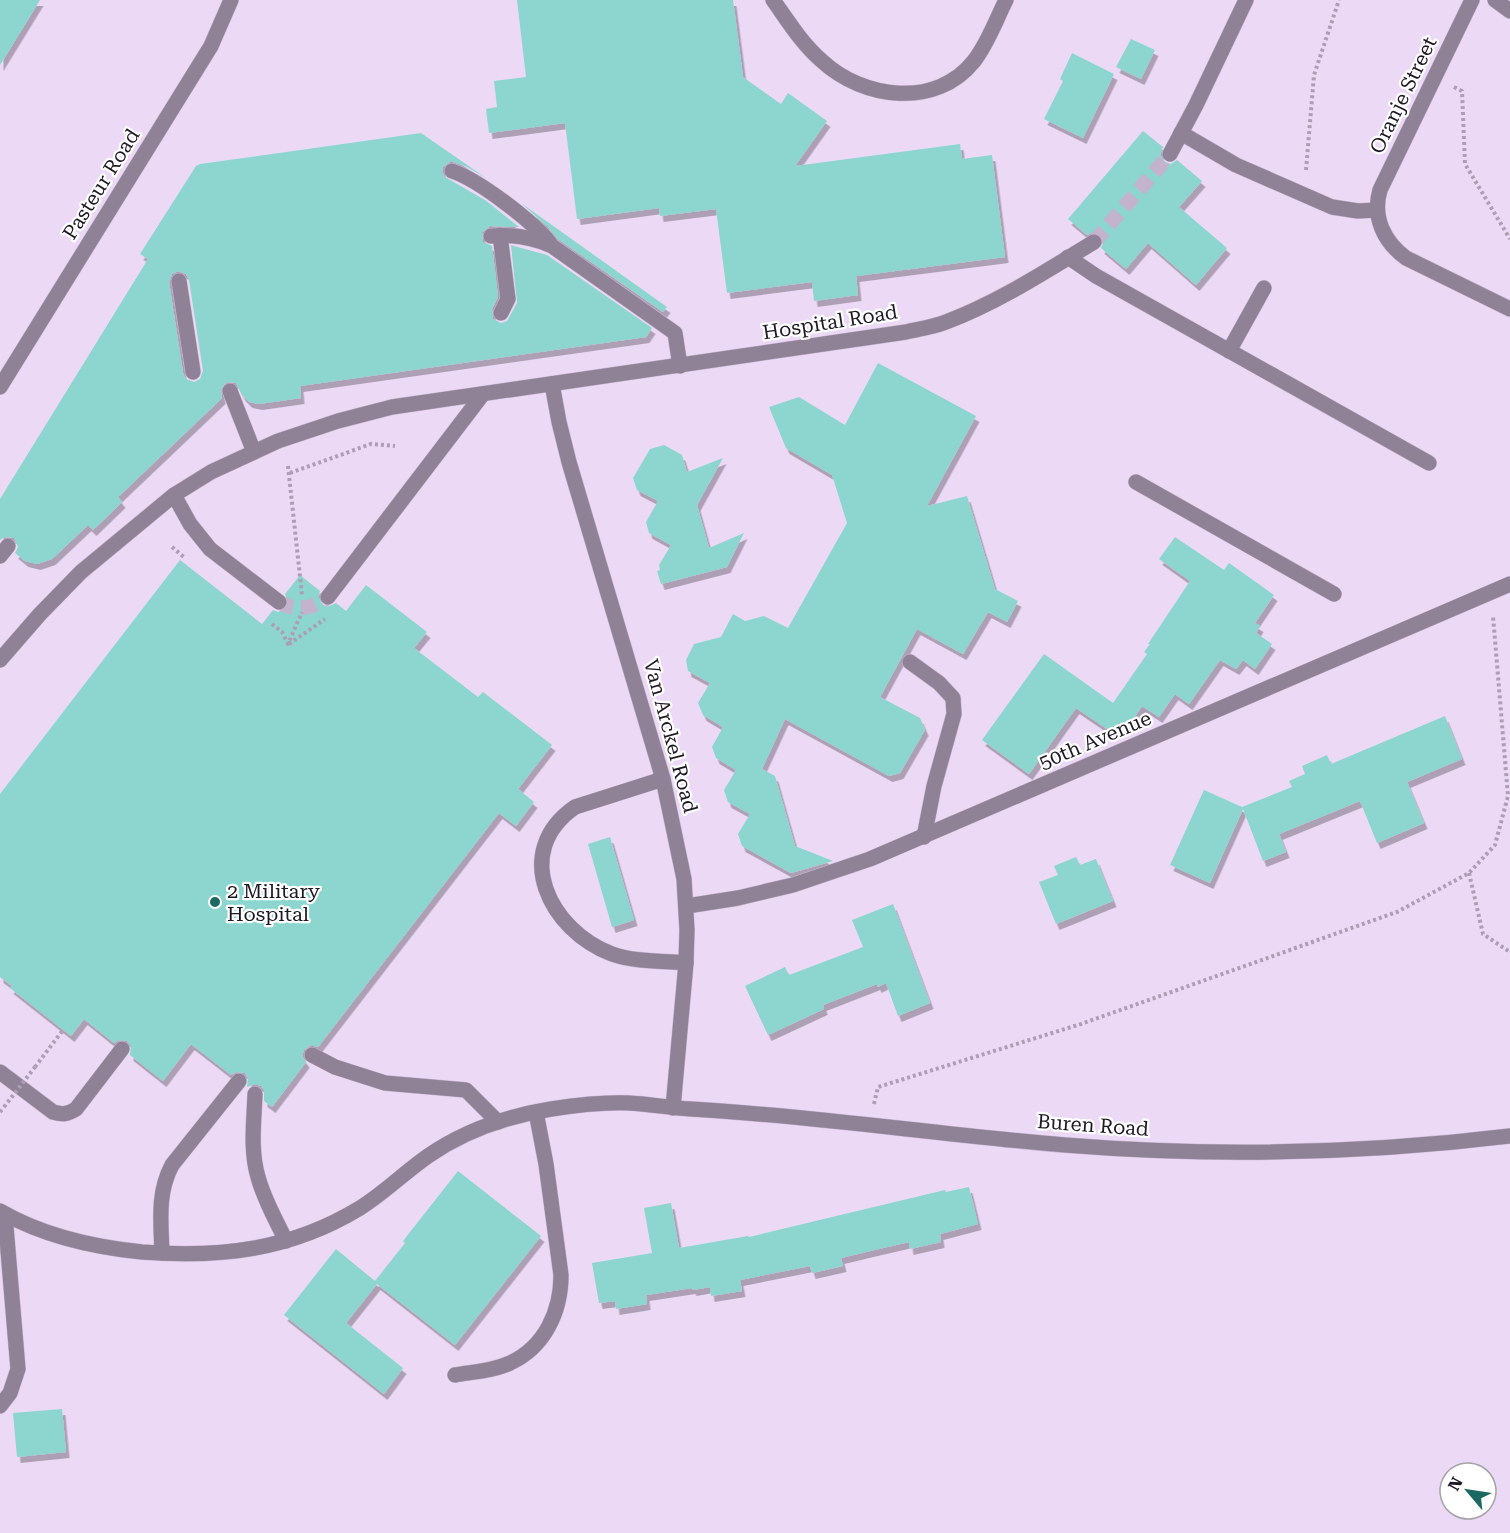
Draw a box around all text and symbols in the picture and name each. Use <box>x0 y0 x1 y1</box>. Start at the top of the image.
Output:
street label: Oranje Street <box>1364 32 1442 157</box>
street label: Pasteur Road <box>57 124 145 244</box>
street label: Hospital Road <box>761 299 899 345</box>
street label: Van Arckel Road <box>639 657 703 816</box>
street label: 50th Avenue <box>1035 706 1155 774</box>
place label: 2 Military Hospital <box>227 879 320 926</box>
marker: 2 Military Hospital <box>208 895 222 909</box>
street label: Buren Road <box>1036 1109 1150 1141</box>
north arrow <box>1438 1461 1498 1521</box>
text: N <box>1444 1474 1467 1494</box>

